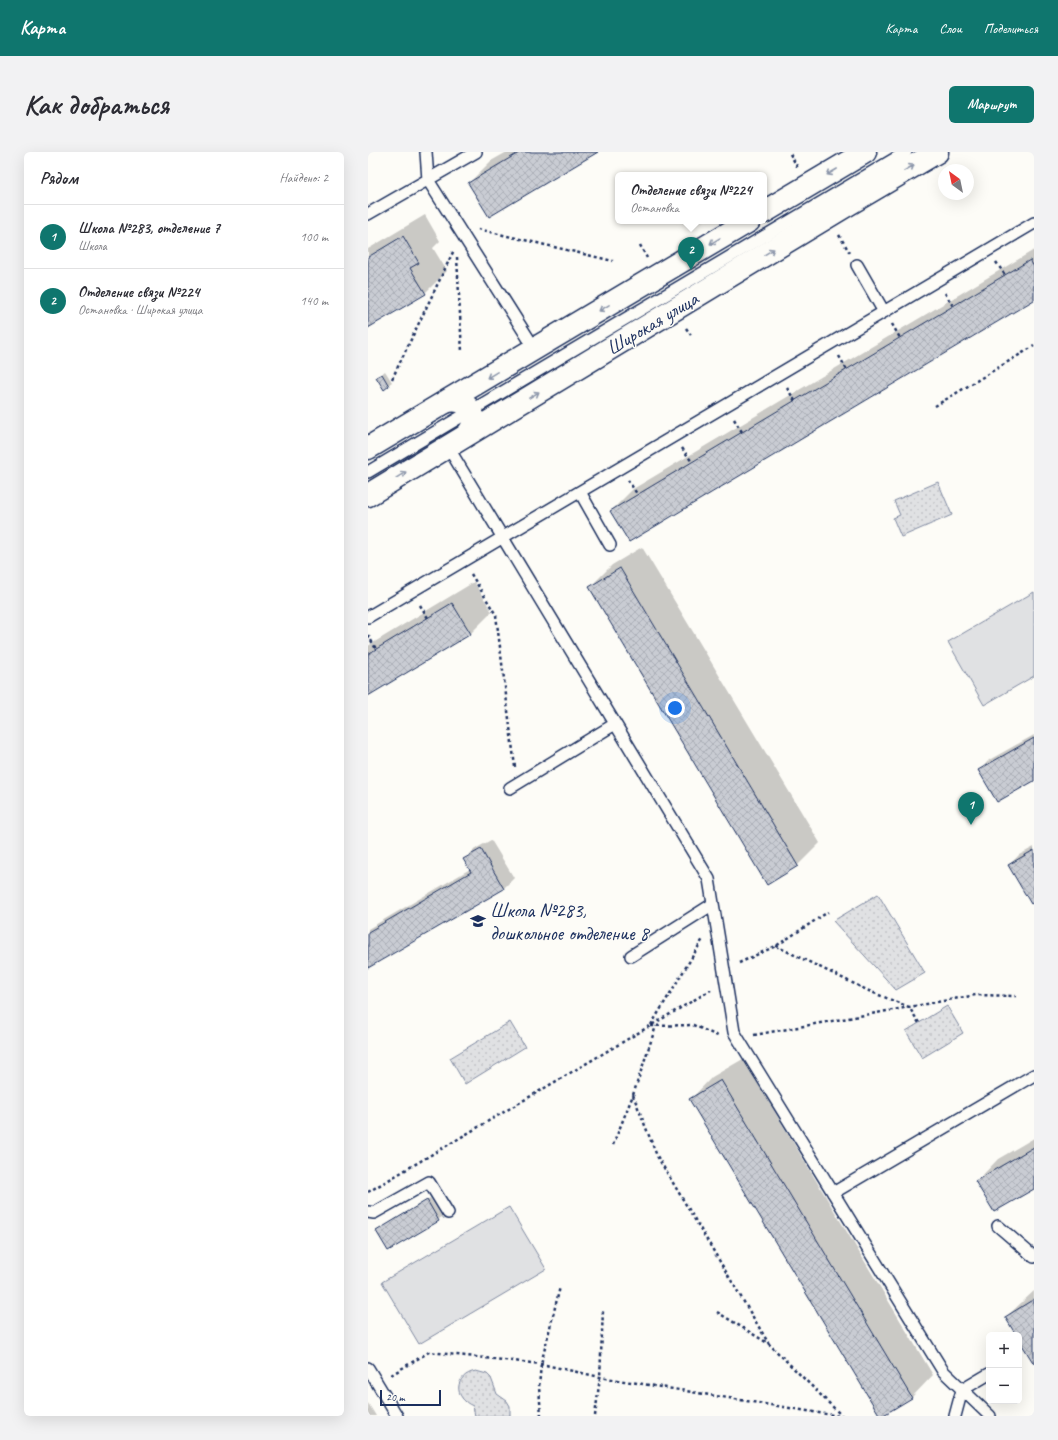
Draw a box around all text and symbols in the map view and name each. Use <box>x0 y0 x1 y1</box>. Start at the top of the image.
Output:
text: Карта <box>20 16 65 40</box>
text: Карта <box>885 20 917 37</box>
text: Слои <box>939 20 962 37</box>
text: Поделиться <box>984 20 1038 37</box>
button: Маршрут <box>949 86 1034 123</box>
text: Как добраться <box>24 87 169 122</box>
one-way arrow <box>903 164 915 172</box>
north arrow <box>938 164 974 200</box>
text: Рядом <box>40 168 78 189</box>
one-way arrow <box>826 168 838 176</box>
text: Найдено: 2 <box>280 170 328 186</box>
popup <box>615 172 767 224</box>
text: Отделение связи №224 <box>630 181 752 200</box>
text: Остановка <box>630 200 679 216</box>
text: Школа №283, отделение 7 <box>78 219 220 238</box>
text: 1 <box>50 229 56 245</box>
text: 100 m <box>300 229 328 245</box>
pin: 2 <box>678 237 704 270</box>
one-way arrow <box>710 237 721 245</box>
text: Школа <box>78 238 107 254</box>
one-way arrow <box>763 248 774 256</box>
text: Отделение связи №224 <box>78 283 200 302</box>
street label: Широкая улица <box>602 285 704 361</box>
text: 2 <box>50 293 56 309</box>
text: 140 m <box>300 293 328 309</box>
text: Остановка · Широкая улица <box>78 302 202 318</box>
one-way arrow <box>598 304 610 312</box>
one-way arrow <box>486 371 498 379</box>
one-way arrow <box>528 390 540 398</box>
one-way arrow <box>395 470 407 478</box>
your location <box>665 698 685 718</box>
pin: 1 <box>958 792 984 825</box>
place label: Школа №283, дошкольное отделение 8 <box>490 898 650 946</box>
school or university icon: Школа №283, дошкольное отделение 8 <box>469 912 487 930</box>
map controls <box>986 1332 1022 1404</box>
button: + <box>986 1332 1022 1368</box>
button: − <box>986 1368 1022 1404</box>
scale bar <box>380 1388 441 1407</box>
text: 20 m <box>386 1390 405 1404</box>

